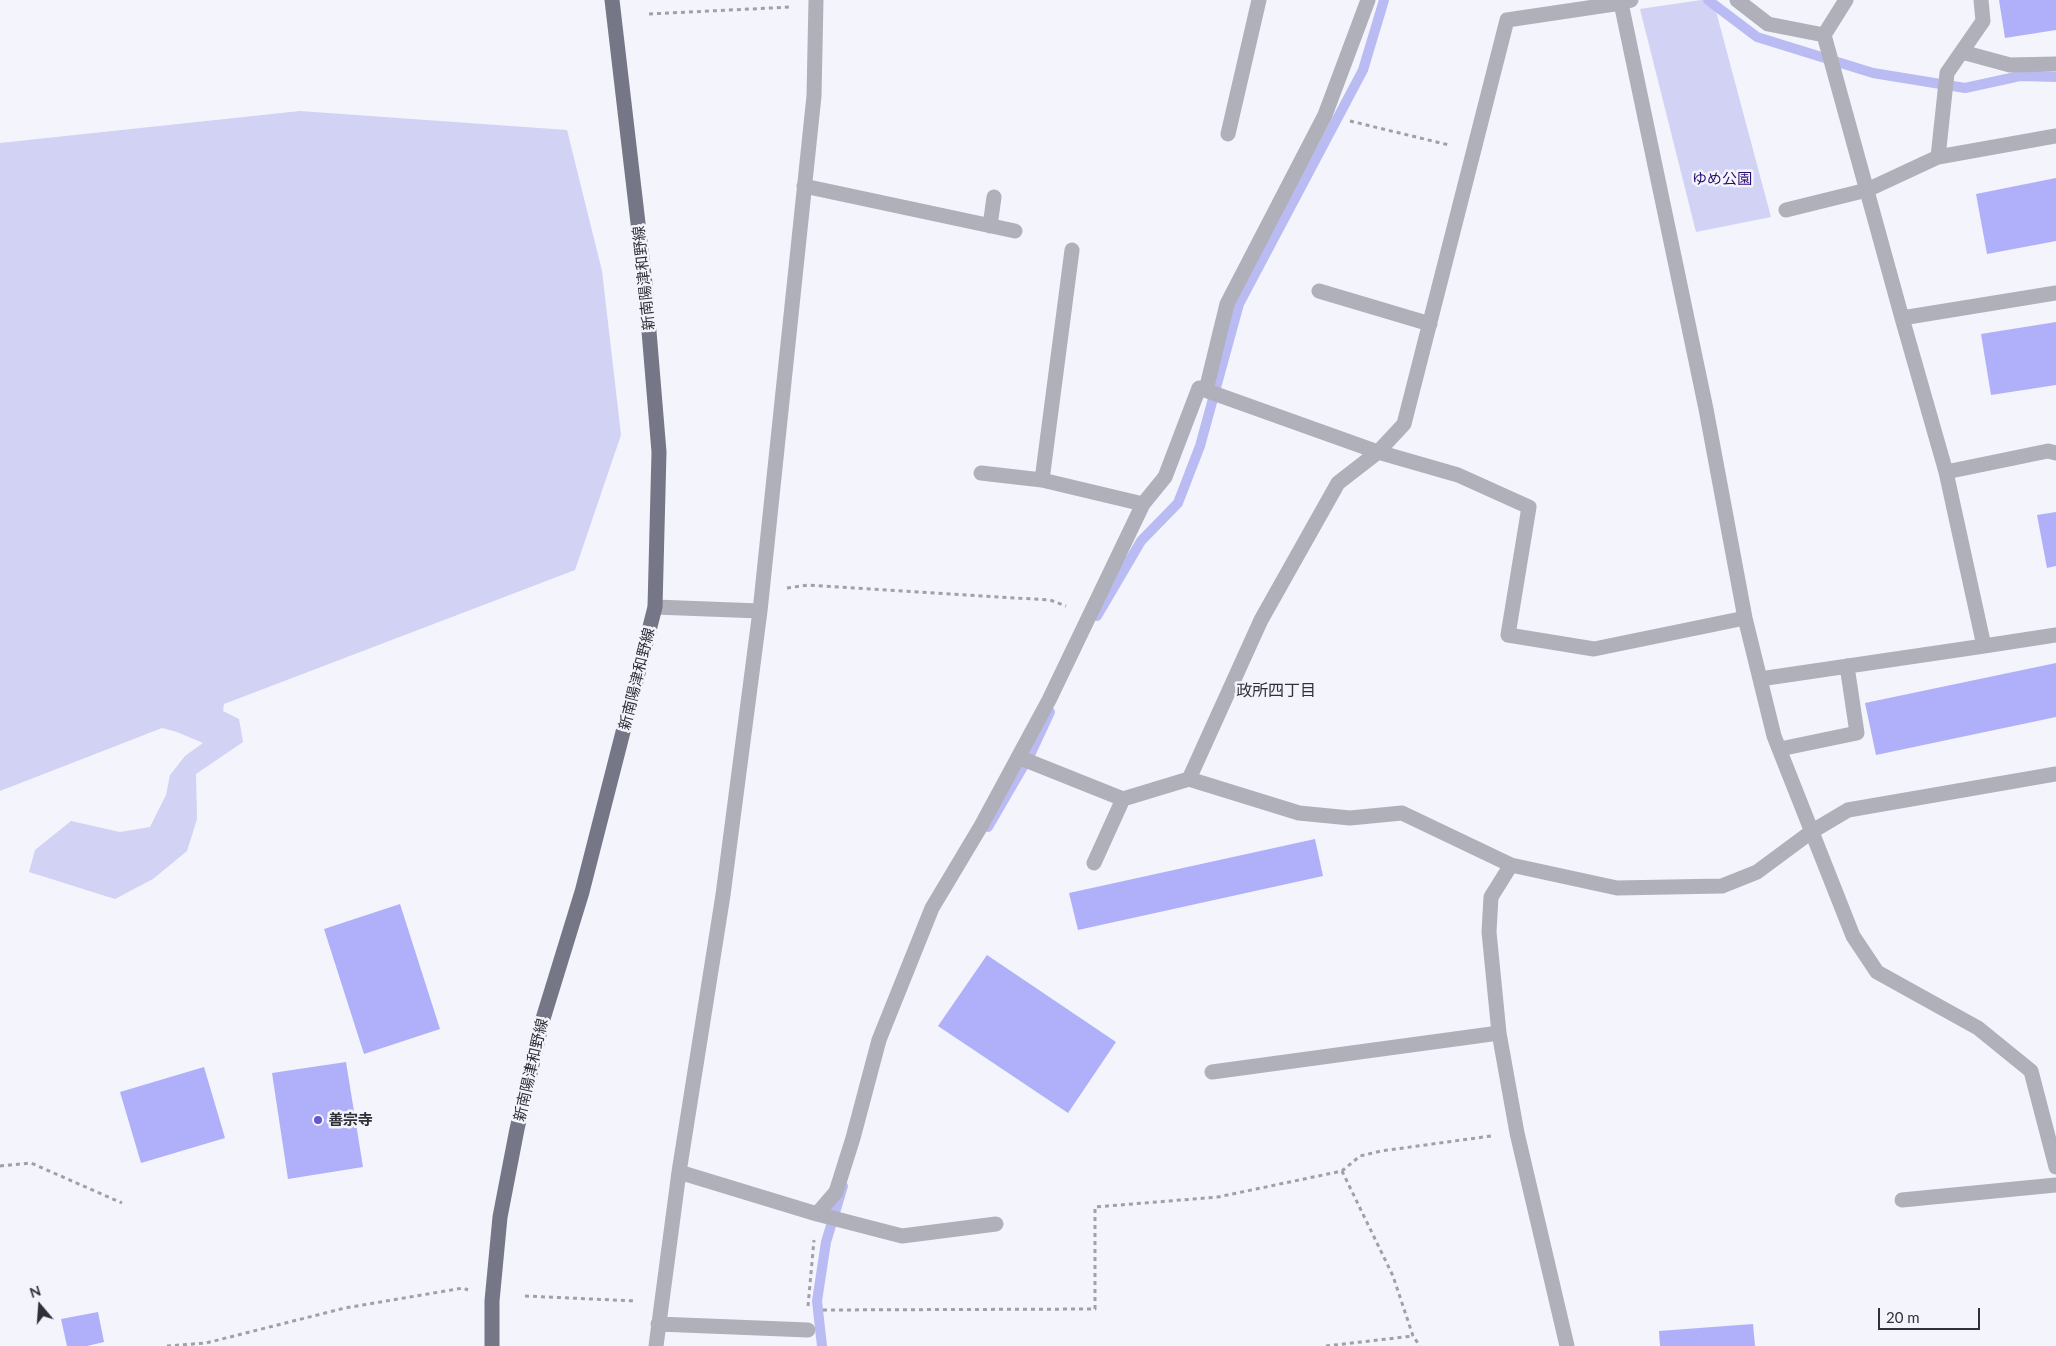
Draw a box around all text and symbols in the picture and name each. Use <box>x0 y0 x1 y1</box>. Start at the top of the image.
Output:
park label: ゆめ公園 <box>1692 170 1752 188</box>
street label: 新南陽津和野線 <box>630 225 658 331</box>
street label: 新南陽津和野線 <box>616 626 658 732</box>
district label: 政所四丁目 <box>1236 681 1316 701</box>
street label: 新南陽津和野線 <box>510 1017 552 1123</box>
place label: 善宗寺 <box>328 1111 373 1129</box>
marker: 善宗寺 <box>312 1114 324 1126</box>
north arrow <box>15 1281 65 1331</box>
text: N <box>27 1282 43 1301</box>
scale bar <box>1881 1298 1984 1330</box>
text: 20 m <box>1886 1308 1920 1326</box>

